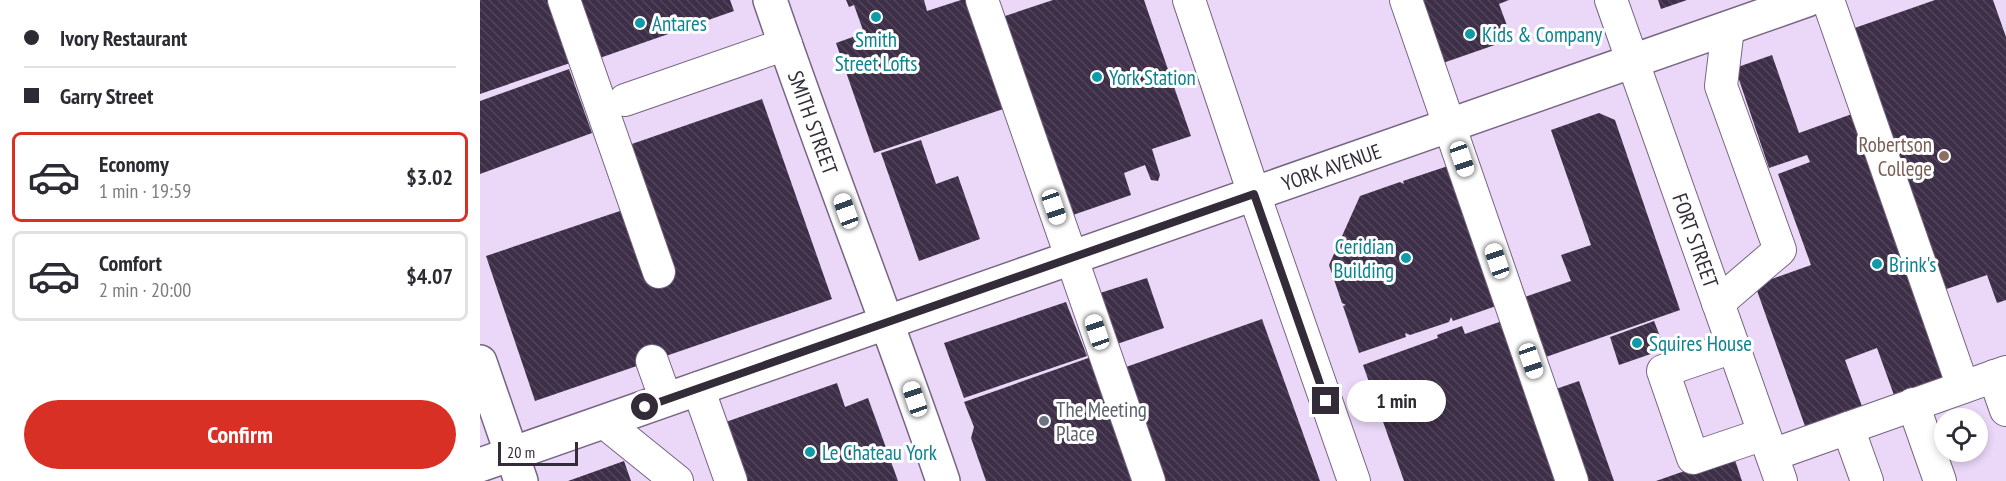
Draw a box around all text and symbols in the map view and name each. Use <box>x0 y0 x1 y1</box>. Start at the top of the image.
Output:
place label: Antares <box>652 10 707 37</box>
marker: Smith Street Lofts <box>869 10 883 24</box>
marker: Antares <box>633 16 647 30</box>
place label: Kids & Company <box>1482 21 1602 48</box>
text: Ivory Restaurant <box>60 24 187 52</box>
place label: Smith Street Lofts <box>835 26 917 77</box>
marker: Kids & Company <box>1463 27 1477 41</box>
place label: York Station <box>1109 64 1196 91</box>
street label: SMITH STREET <box>782 67 845 179</box>
marker: York Station <box>1090 70 1104 84</box>
text: Garry Street <box>60 82 153 110</box>
place label: Robertson College <box>1858 131 1932 182</box>
street label: YORK AVENUE <box>1278 137 1384 197</box>
car <box>1448 139 1476 179</box>
marker: Robertson College <box>1937 149 1951 163</box>
icon: car <box>27 150 81 204</box>
text: Economy <box>99 150 169 178</box>
text: $3.02 <box>406 163 453 191</box>
text: 1 min · 19:59 <box>99 178 191 204</box>
car <box>1040 187 1068 227</box>
street label: FORT STREET <box>1667 190 1725 292</box>
car <box>831 191 861 231</box>
place label: Ceridian Building <box>1334 233 1394 284</box>
car <box>1483 241 1511 281</box>
icon: car <box>27 249 81 303</box>
text: Comfort <box>99 249 162 277</box>
marker: Ceridian Building <box>1399 251 1413 265</box>
place label: Brink's <box>1889 251 1936 278</box>
marker: Brink's <box>1870 257 1884 271</box>
text: $4.07 <box>406 262 453 290</box>
text: 2 min · 20:00 <box>99 277 191 303</box>
car <box>1083 312 1111 352</box>
place label: Squires House <box>1649 330 1752 357</box>
marker: Squires House <box>1630 336 1644 350</box>
car <box>1517 341 1545 381</box>
car <box>901 379 929 419</box>
callout: 1 min <box>1347 380 1446 422</box>
route end <box>1312 387 1339 414</box>
text: 1 min <box>1376 388 1417 414</box>
route start <box>631 393 658 420</box>
place label: The Meeting Place <box>1056 396 1147 447</box>
button: Confirm <box>24 400 456 469</box>
map controls <box>1934 408 1988 462</box>
button: locate <box>1934 408 1988 462</box>
marker: The Meeting Place <box>1037 414 1051 428</box>
scale bar <box>498 439 578 466</box>
place label: Le Chateau York <box>822 439 937 466</box>
text: 20 m <box>507 442 535 462</box>
marker: Le Chateau York <box>803 445 817 459</box>

